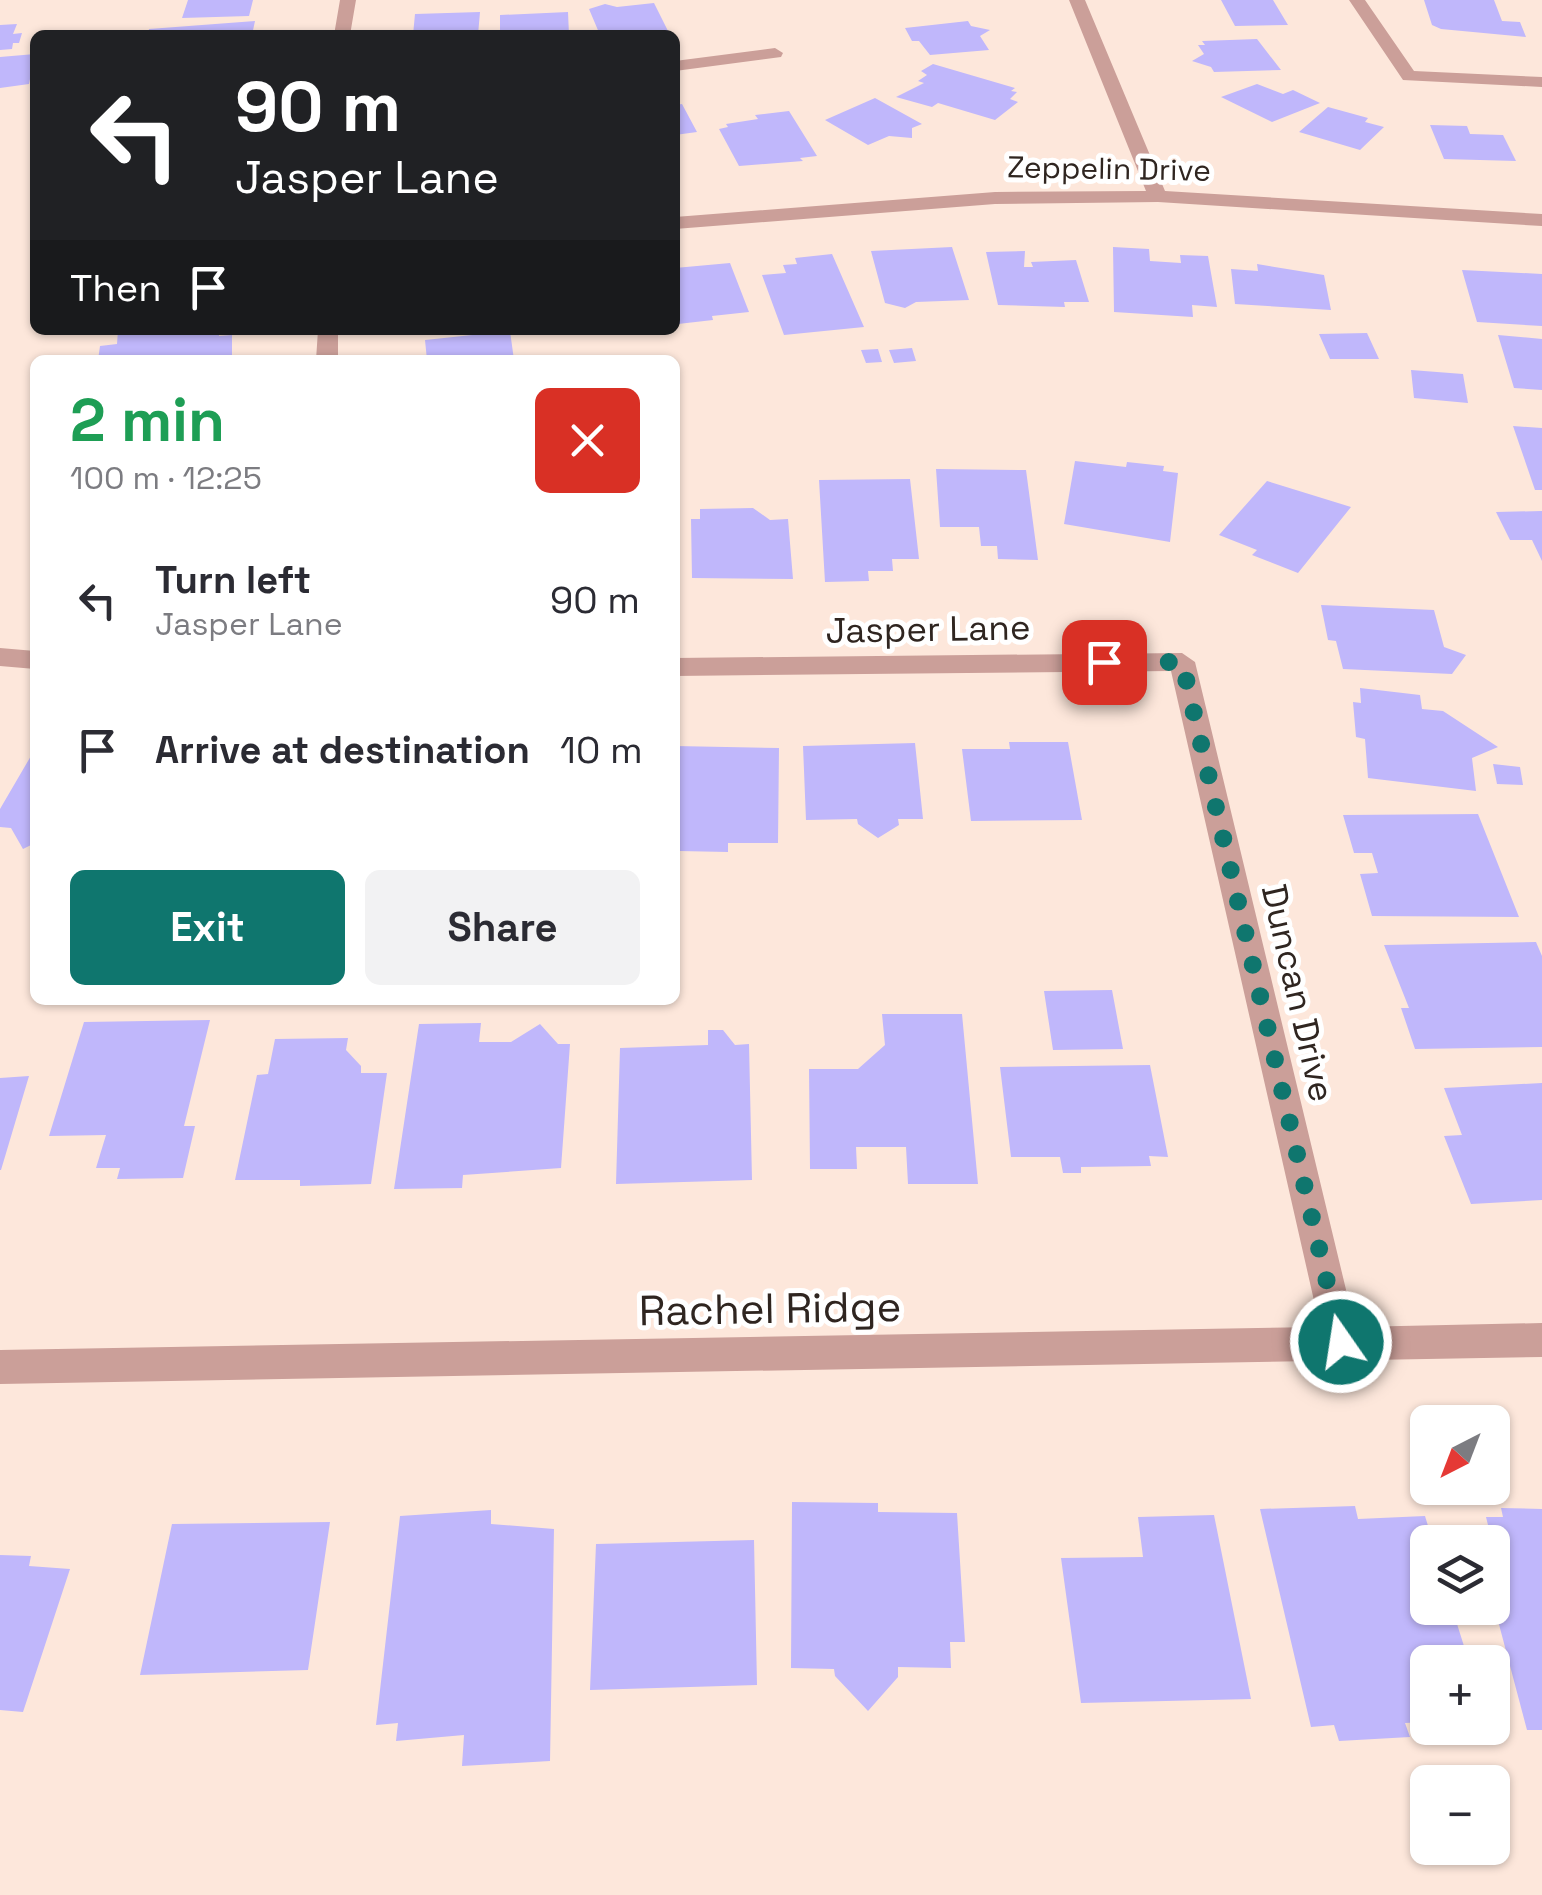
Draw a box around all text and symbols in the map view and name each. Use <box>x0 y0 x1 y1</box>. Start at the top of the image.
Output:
text: 90 m <box>235 62 401 151</box>
icon: left <box>70 70 200 200</box>
street label: Zeppelin Drive <box>1007 147 1211 190</box>
text: Jasper Lane <box>235 149 499 206</box>
icon: arrive <box>181 260 236 315</box>
text: Then <box>70 264 161 312</box>
text: 2 min <box>70 382 225 459</box>
button: close <box>535 388 640 493</box>
text: 100 m · 12:25 <box>70 458 262 498</box>
text: Turn left <box>155 556 311 604</box>
icon: left <box>70 573 125 628</box>
text: 90 m <box>550 576 640 624</box>
text: Jasper Lane <box>155 604 343 644</box>
street label: Jasper Lane <box>825 605 1031 653</box>
pin <box>1062 620 1147 705</box>
icon: arrive <box>1077 635 1132 690</box>
icon: arrive <box>70 723 125 778</box>
text: Arrive at destination <box>155 726 530 774</box>
text: 10 m <box>560 726 643 774</box>
button: Exit <box>70 870 345 985</box>
button: Share <box>365 870 640 985</box>
street label: Duncan Drive <box>1252 880 1344 1106</box>
street label: Rachel Ridge <box>638 1280 902 1337</box>
position arrow <box>1289 1290 1393 1394</box>
north arrow <box>1410 1405 1510 1505</box>
map controls <box>1410 1405 1510 1865</box>
button: layers <box>1410 1525 1510 1625</box>
button: + <box>1410 1645 1510 1745</box>
button: − <box>1410 1765 1510 1865</box>

